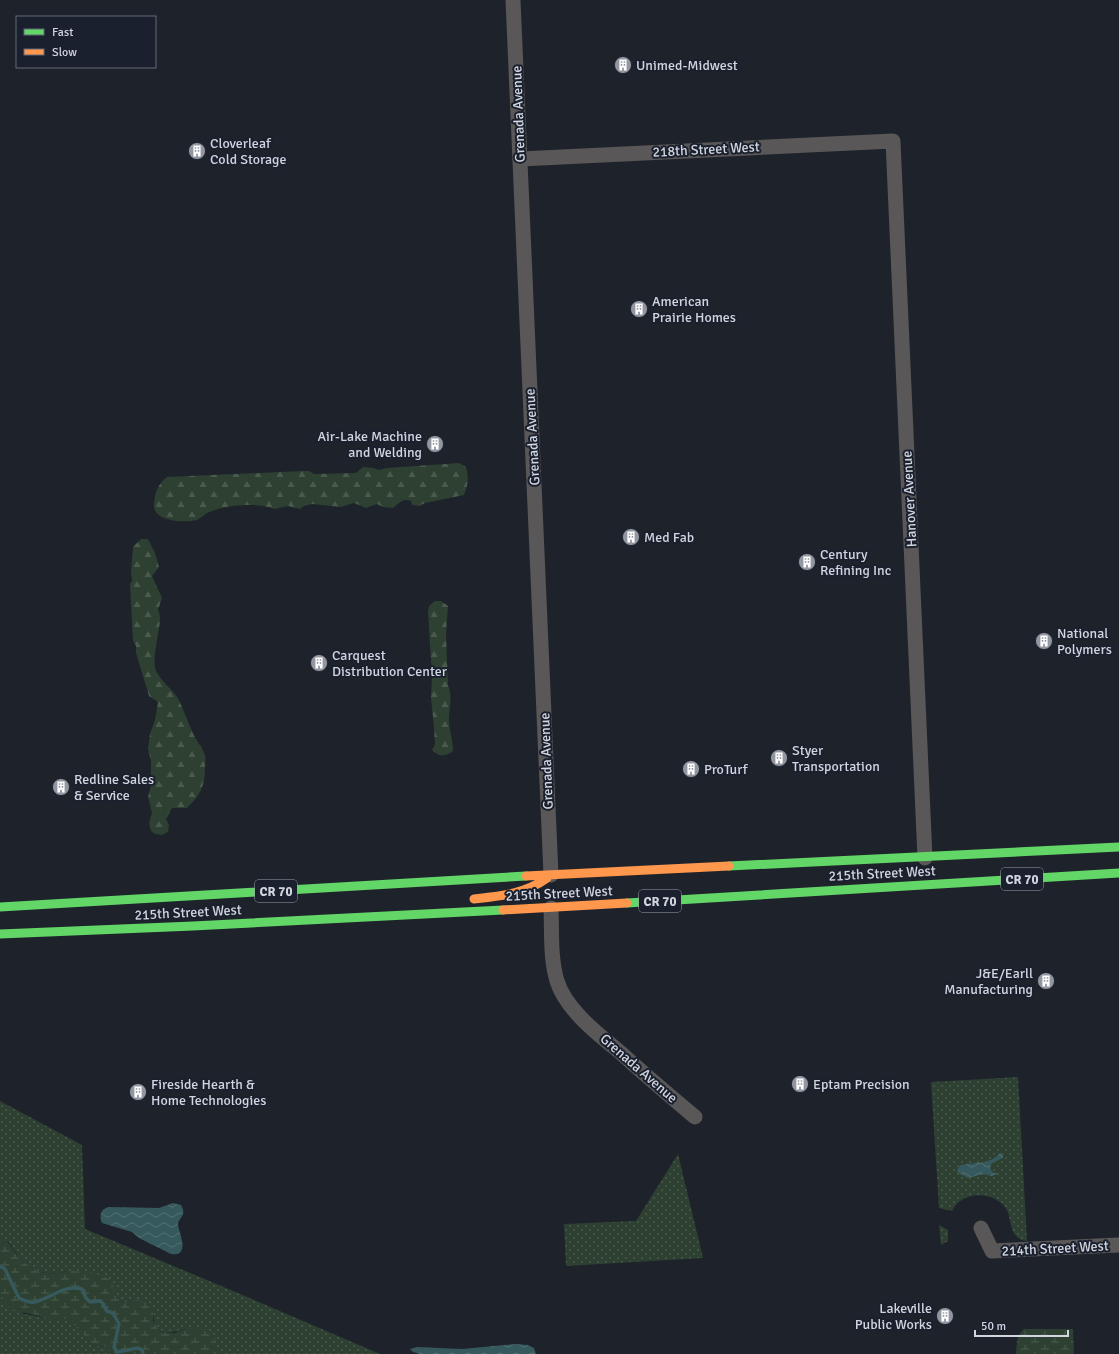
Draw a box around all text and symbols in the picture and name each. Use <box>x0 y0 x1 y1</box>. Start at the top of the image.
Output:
legend <box>16 16 156 68</box>
text: Fast <box>52 25 73 40</box>
text: Slow <box>52 45 77 60</box>
building icon: Unimed-Midwest <box>613 55 633 75</box>
place label: Unimed-Midwest <box>636 57 738 74</box>
street label: Grenada Avenue <box>508 65 529 163</box>
place label: Cloverleaf Cold Storage <box>210 135 286 168</box>
street label: 218th Street West <box>652 138 760 161</box>
building icon: Cloverleaf Cold Storage <box>187 141 207 161</box>
place label: American Prairie Homes <box>652 293 736 326</box>
building icon: American Prairie Homes <box>629 299 649 319</box>
street label: Grenada Avenue <box>521 388 544 486</box>
place label: Air-Lake Machine and Welding <box>317 428 422 461</box>
building icon: Air-Lake Machine and Welding <box>425 434 445 454</box>
street label: Hanover Avenue <box>898 450 921 548</box>
building icon: Med Fab <box>621 527 641 547</box>
place label: Med Fab <box>644 529 694 546</box>
place label: Century Refining Inc <box>820 546 892 579</box>
building icon: Century Refining Inc <box>797 552 817 572</box>
place label: National Polymers <box>1057 625 1112 658</box>
building icon: National Polymers <box>1034 631 1054 651</box>
place label: Carquest Distribution Center <box>332 647 448 680</box>
building icon: Carquest Distribution Center <box>309 653 329 673</box>
street label: Grenada Avenue <box>536 712 557 810</box>
place label: Styer Transportation <box>792 742 880 775</box>
building icon: Styer Transportation <box>769 748 789 768</box>
building icon: ProTurf <box>681 759 701 779</box>
place label: ProTurf <box>704 761 749 778</box>
place label: Redline Sales & Service <box>74 771 154 804</box>
building icon: Redline Sales & Service <box>51 777 71 797</box>
street label: 215th Street West <box>828 862 936 885</box>
road number: CR 70 <box>1001 868 1043 890</box>
road number: CR 70 <box>255 880 297 902</box>
street label: 215th Street West <box>505 882 613 905</box>
road number: CR 70 <box>639 890 681 912</box>
street label: 215th Street West <box>134 901 242 924</box>
place label: J&E/Earll Manufacturing <box>944 965 1033 998</box>
building icon: J&E/Earll Manufacturing <box>1036 971 1056 991</box>
street label: Grenada Avenue <box>597 1030 681 1107</box>
building icon: Eptam Precision <box>790 1074 810 1094</box>
place label: Fireside Hearth & Home Technologies <box>151 1076 266 1109</box>
place label: Eptam Precision <box>813 1076 910 1093</box>
building icon: Fireside Hearth & Home Technologies <box>128 1082 148 1102</box>
street label: 214th Street West <box>1001 1237 1109 1260</box>
place label: Lakeville Public Works <box>855 1300 932 1333</box>
building icon: Lakeville Public Works <box>935 1306 955 1326</box>
scale bar <box>975 1312 1068 1338</box>
text: 50 m <box>981 1319 1006 1334</box>

